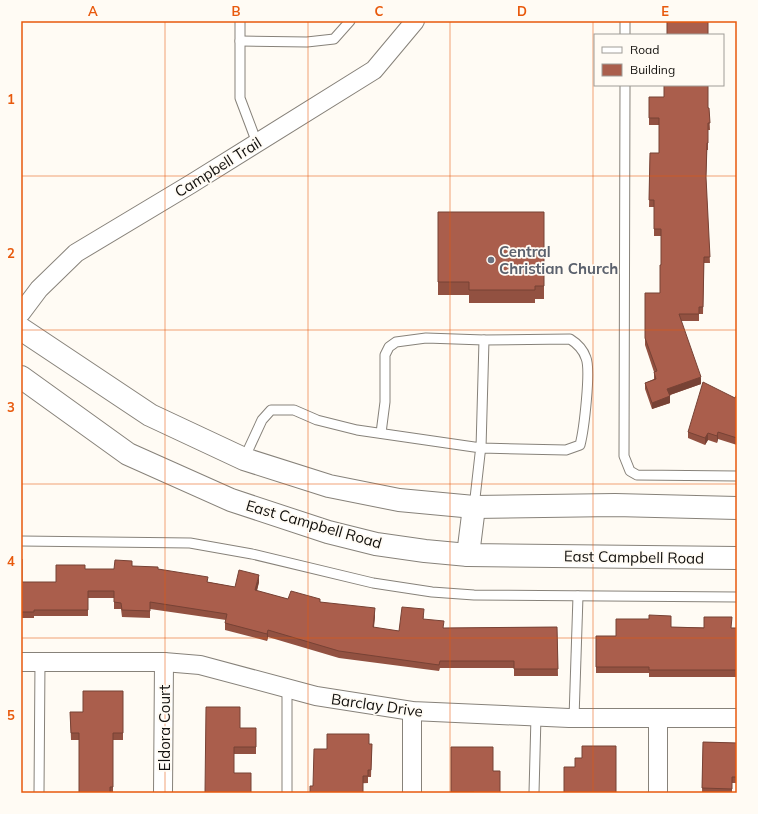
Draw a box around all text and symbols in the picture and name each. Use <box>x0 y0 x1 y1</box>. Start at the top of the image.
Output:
text: A <box>88 3 98 19</box>
text: B <box>232 3 241 19</box>
text: C <box>375 3 384 19</box>
text: D <box>517 3 527 19</box>
text: E <box>661 3 669 19</box>
legend <box>594 34 724 86</box>
text: Road <box>630 42 659 57</box>
text: Building <box>630 62 675 77</box>
text: 1 <box>7 91 15 107</box>
street label: Campbell Trail <box>171 133 265 201</box>
place label: Central Christian Church <box>499 242 618 278</box>
text: 2 <box>7 245 15 261</box>
marker: Central Christian Church <box>486 255 496 265</box>
text: 3 <box>7 399 15 415</box>
street label: East Campbell Road <box>244 496 384 552</box>
street label: East Campbell Road <box>564 546 704 568</box>
text: 4 <box>7 553 15 569</box>
street label: Eldora Court <box>155 685 174 771</box>
street label: Barclay Drive <box>330 689 424 721</box>
text: 5 <box>7 707 15 723</box>

